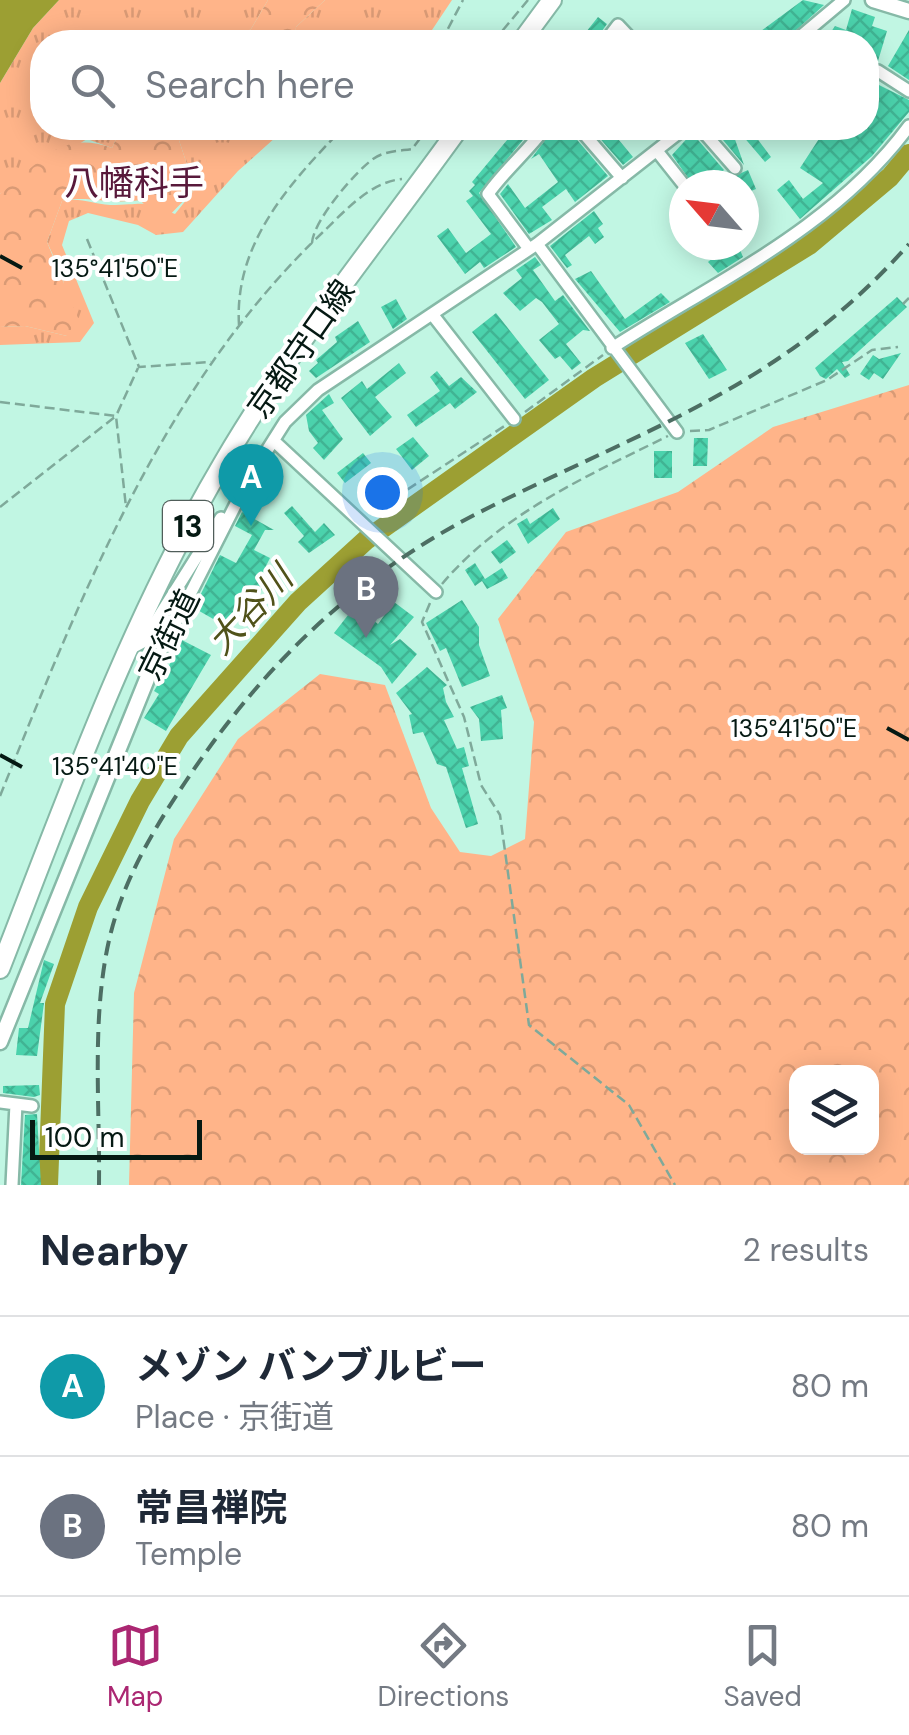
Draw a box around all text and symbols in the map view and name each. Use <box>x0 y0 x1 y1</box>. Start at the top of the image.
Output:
search box <box>30 30 879 140</box>
icon: search <box>65 58 120 113</box>
text: Search here <box>145 60 355 110</box>
district label: 八幡科手 <box>64 160 204 206</box>
north arrow <box>669 170 759 260</box>
text: 135°41'50"E <box>52 252 178 285</box>
street label: 京都守口線 <box>238 271 364 427</box>
pin: A <box>218 444 284 526</box>
your location <box>357 467 408 518</box>
road number: 13 <box>163 501 213 551</box>
water label: 大谷川 <box>197 553 305 664</box>
pin: B <box>334 556 398 638</box>
street label: 京街道 <box>129 583 209 687</box>
text: 135°41'50"E <box>731 712 857 745</box>
text: 135°41'40"E <box>52 750 178 783</box>
map controls <box>789 1065 879 1155</box>
button: layers <box>789 1065 879 1155</box>
scale bar <box>30 1115 202 1160</box>
text: 100 m <box>45 1119 124 1156</box>
text: Nearby <box>40 1223 189 1278</box>
text: 2 results <box>743 1229 869 1271</box>
text: メゾン バンブルビー <box>135 1341 487 1391</box>
text: A <box>61 1365 84 1407</box>
text: 80 m <box>791 1365 869 1407</box>
text: Place · 京街道 <box>135 1396 334 1438</box>
text: 常昌禅院 <box>135 1483 287 1533</box>
text: B <box>62 1505 83 1547</box>
text: 80 m <box>791 1505 869 1547</box>
text: Temple <box>135 1533 242 1575</box>
tab: Map <box>107 1618 163 1715</box>
tab: Directions <box>378 1618 509 1715</box>
tab: Saved <box>723 1618 802 1715</box>

